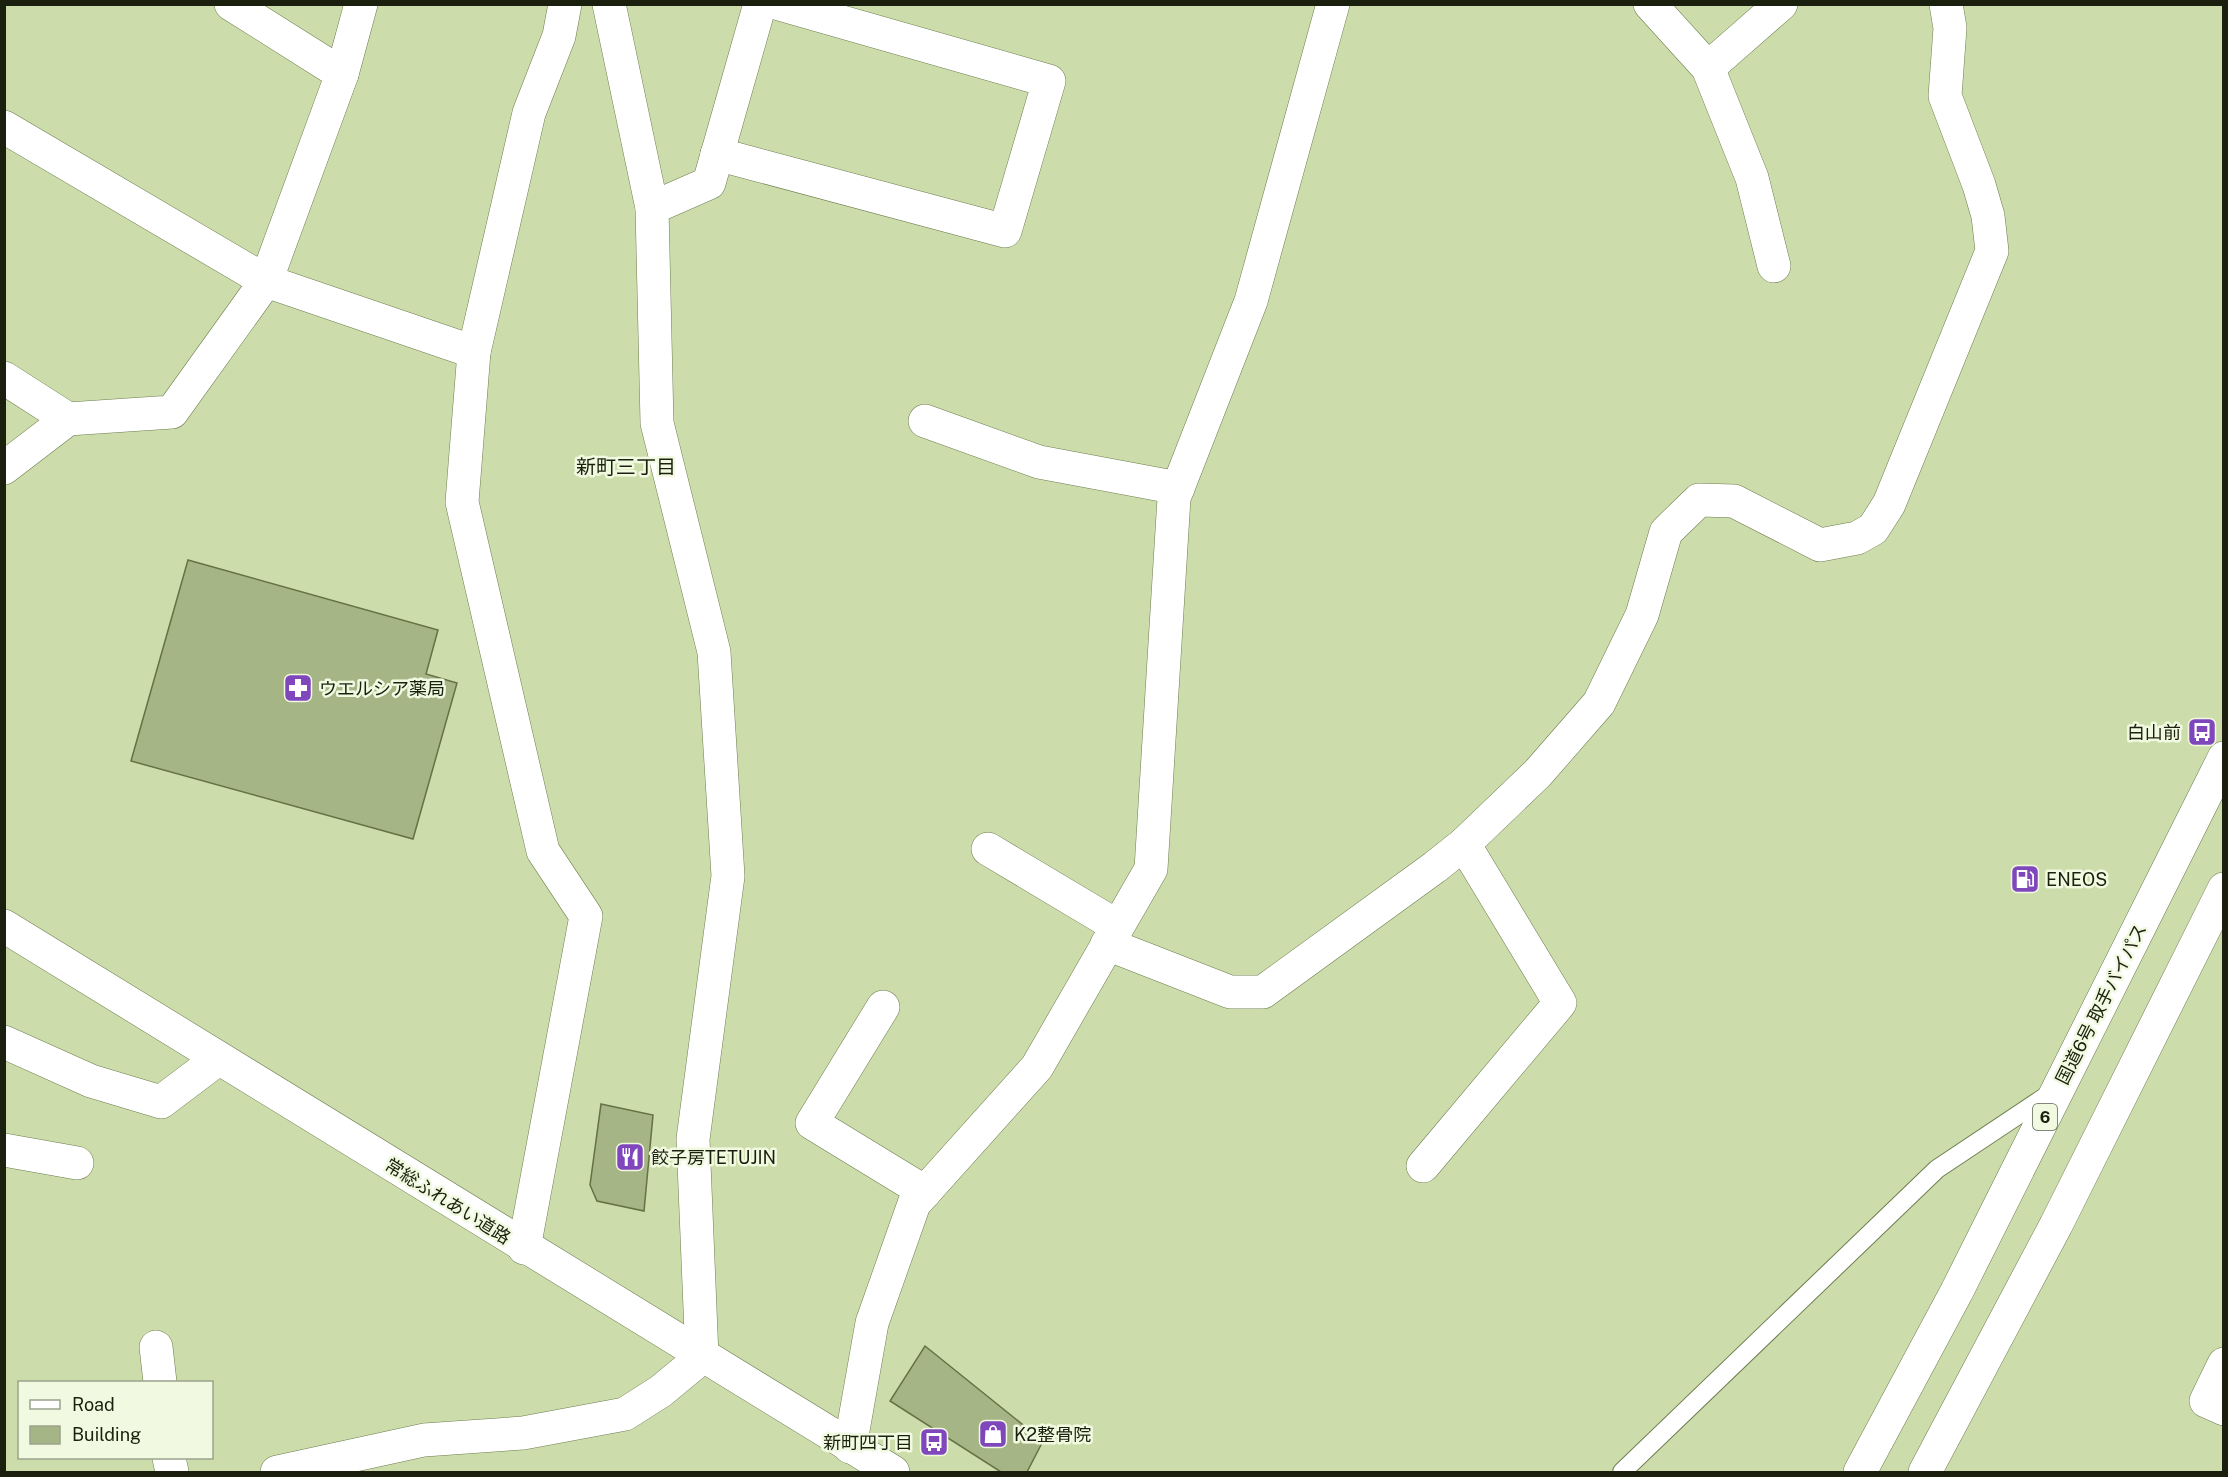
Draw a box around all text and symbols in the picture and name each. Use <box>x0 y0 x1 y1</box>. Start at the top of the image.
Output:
district label: 新町三丁目 <box>576 455 676 479</box>
pharmacy icon: ウエルシア薬局 <box>282 672 314 704</box>
place label: ウエルシア薬局 <box>319 678 445 699</box>
bus stop icon: 白山前 <box>2186 716 2218 748</box>
place label: 白山前 <box>2127 722 2181 743</box>
fuel station icon: ENEOS <box>2009 863 2041 895</box>
place label: ENEOS <box>2046 869 2107 890</box>
street label: 国道6号 取手バイパス <box>2051 920 2151 1088</box>
road number: 6 <box>2033 1104 2057 1130</box>
restaurant icon: 餃子房TETUJIN <box>614 1141 646 1173</box>
place label: 餃子房TETUJIN <box>651 1147 776 1168</box>
street label: 常総ふれあい道路 <box>381 1154 515 1248</box>
legend <box>18 1381 213 1459</box>
text: Road <box>72 1394 115 1415</box>
shop icon: K2整骨院 <box>977 1418 1009 1450</box>
text: Building <box>72 1424 141 1445</box>
place label: K2整骨院 <box>1014 1424 1091 1445</box>
bus stop icon: 新町四丁目 <box>918 1426 950 1458</box>
place label: 新町四丁目 <box>823 1432 913 1453</box>

